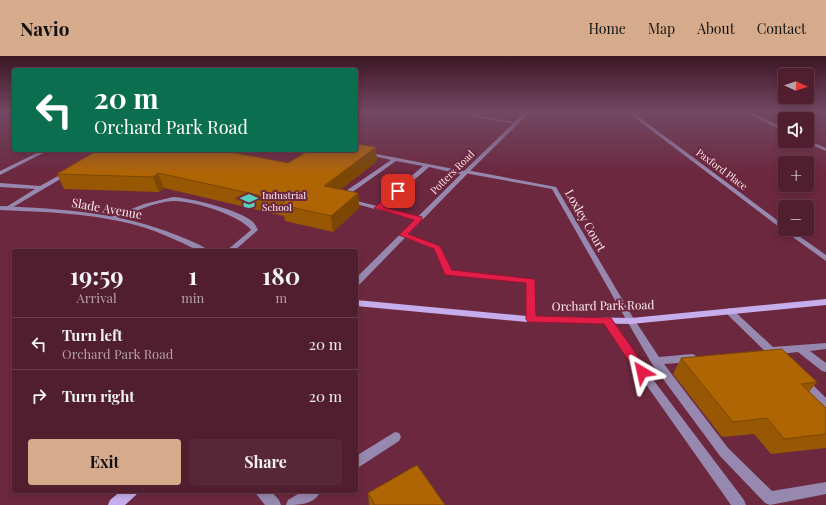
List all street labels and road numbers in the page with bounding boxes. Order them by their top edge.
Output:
street label: Paxford Place [694,145,750,193]
street label: Potters Road [427,147,477,197]
street label: Loxley Court [562,186,611,255]
street label: Slade Avenue [71,194,143,222]
street label: Orchard Park Road [552,296,654,314]

